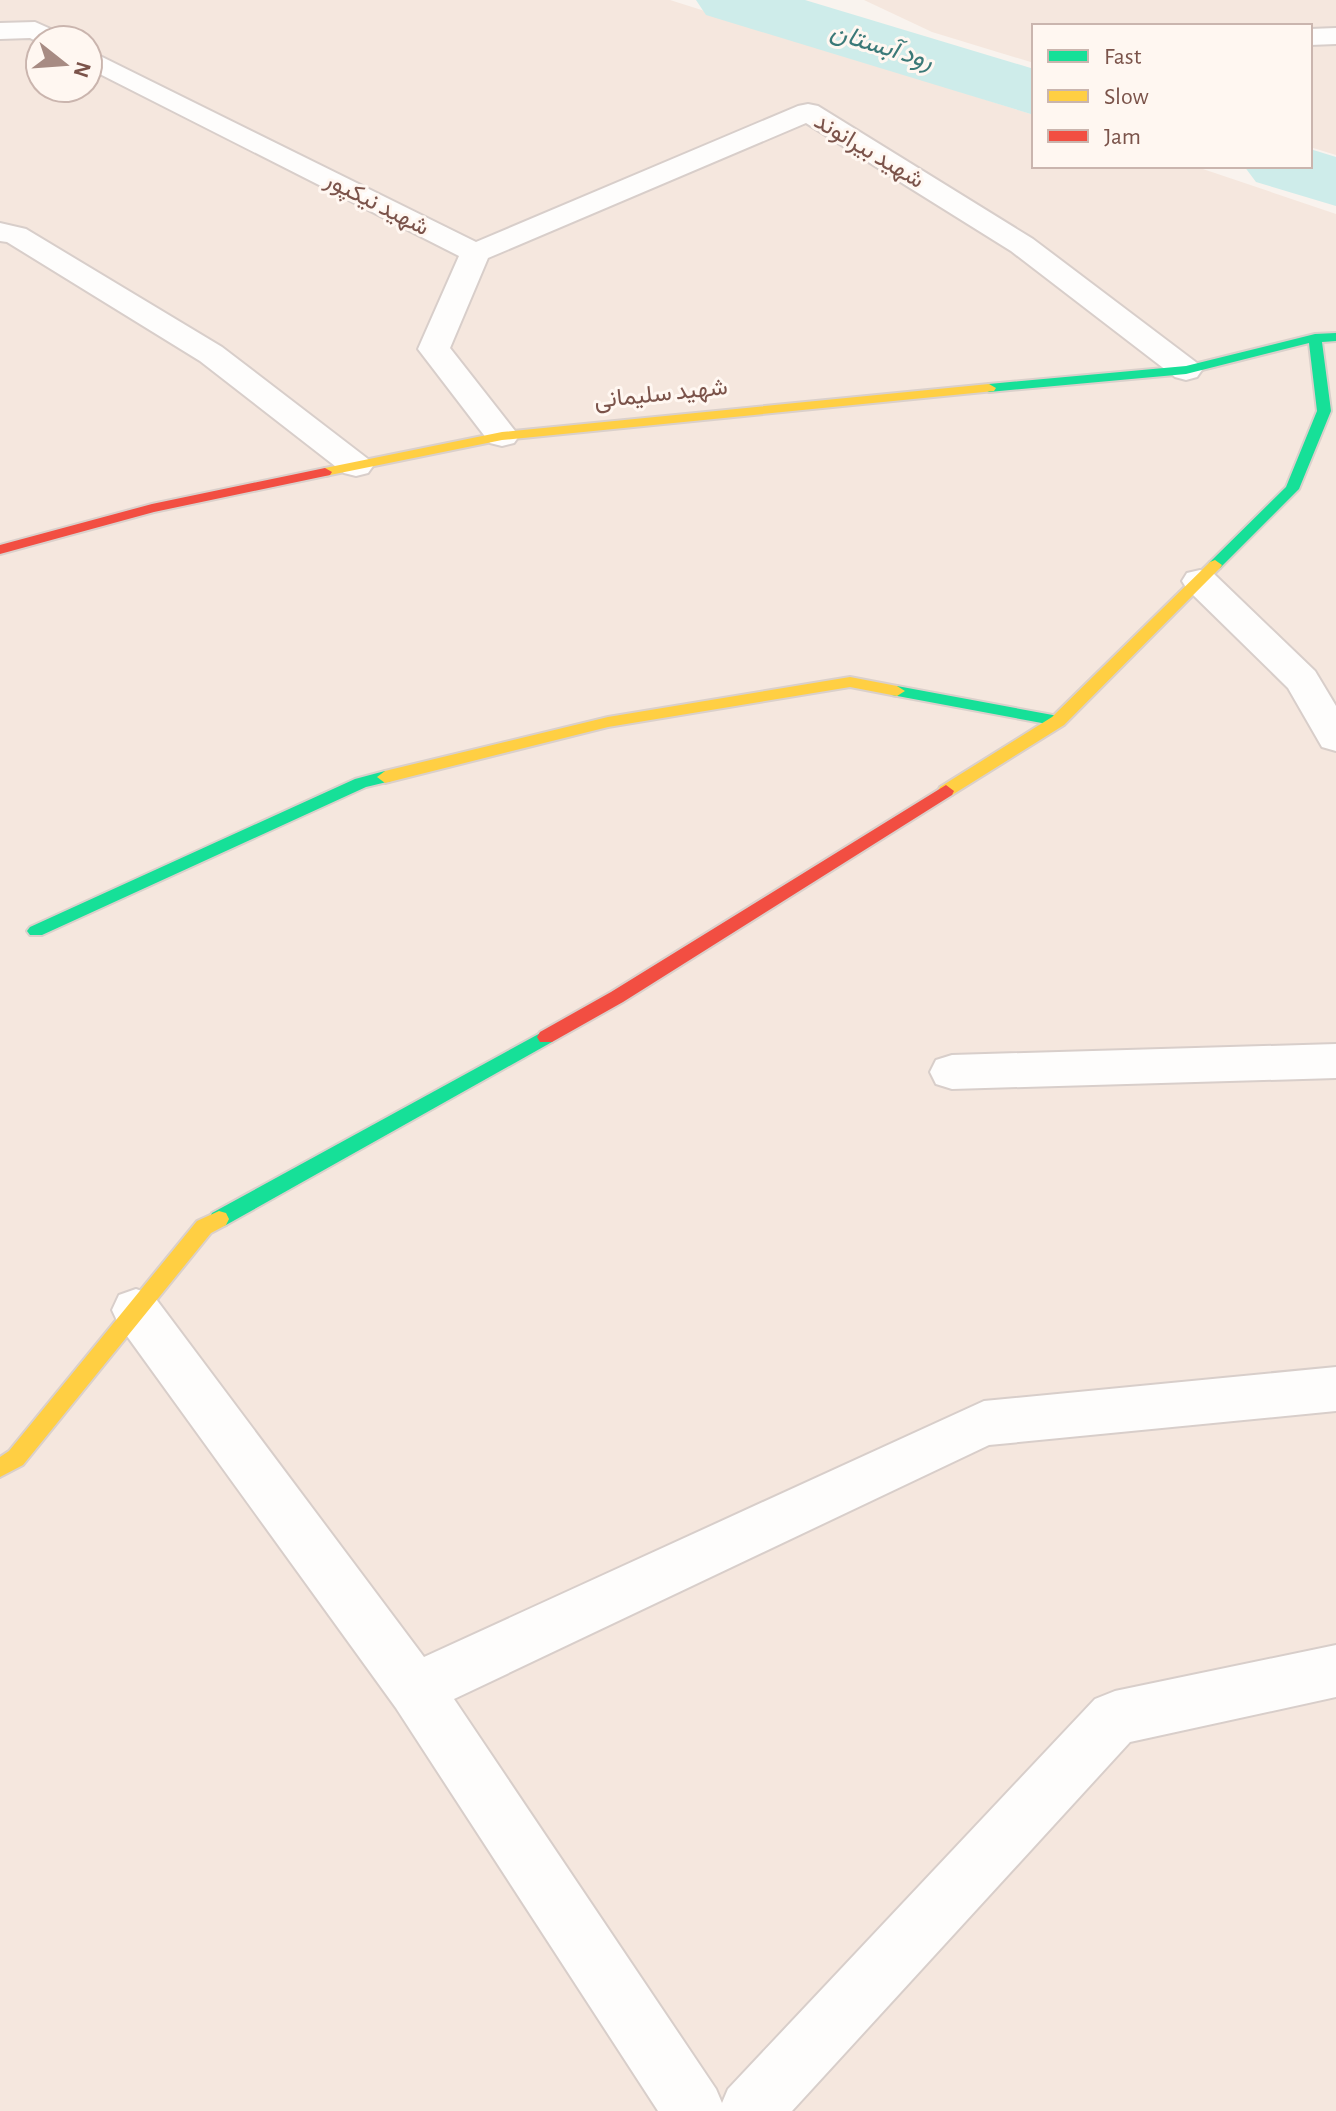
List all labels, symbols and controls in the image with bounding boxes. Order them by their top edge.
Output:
water label: رود آبستان [827,18,937,76]
north arrow [24,24,104,104]
legend [1032,24,1312,168]
text: Fast [1104,45,1142,69]
text: N [69,59,95,80]
text: Slow [1104,85,1149,109]
street label: شهید بیرانوند [809,109,928,195]
text: Jam [1104,125,1141,149]
street label: شهید نیکپور [319,167,433,243]
street label: شهید سلیمانی [593,375,729,415]

